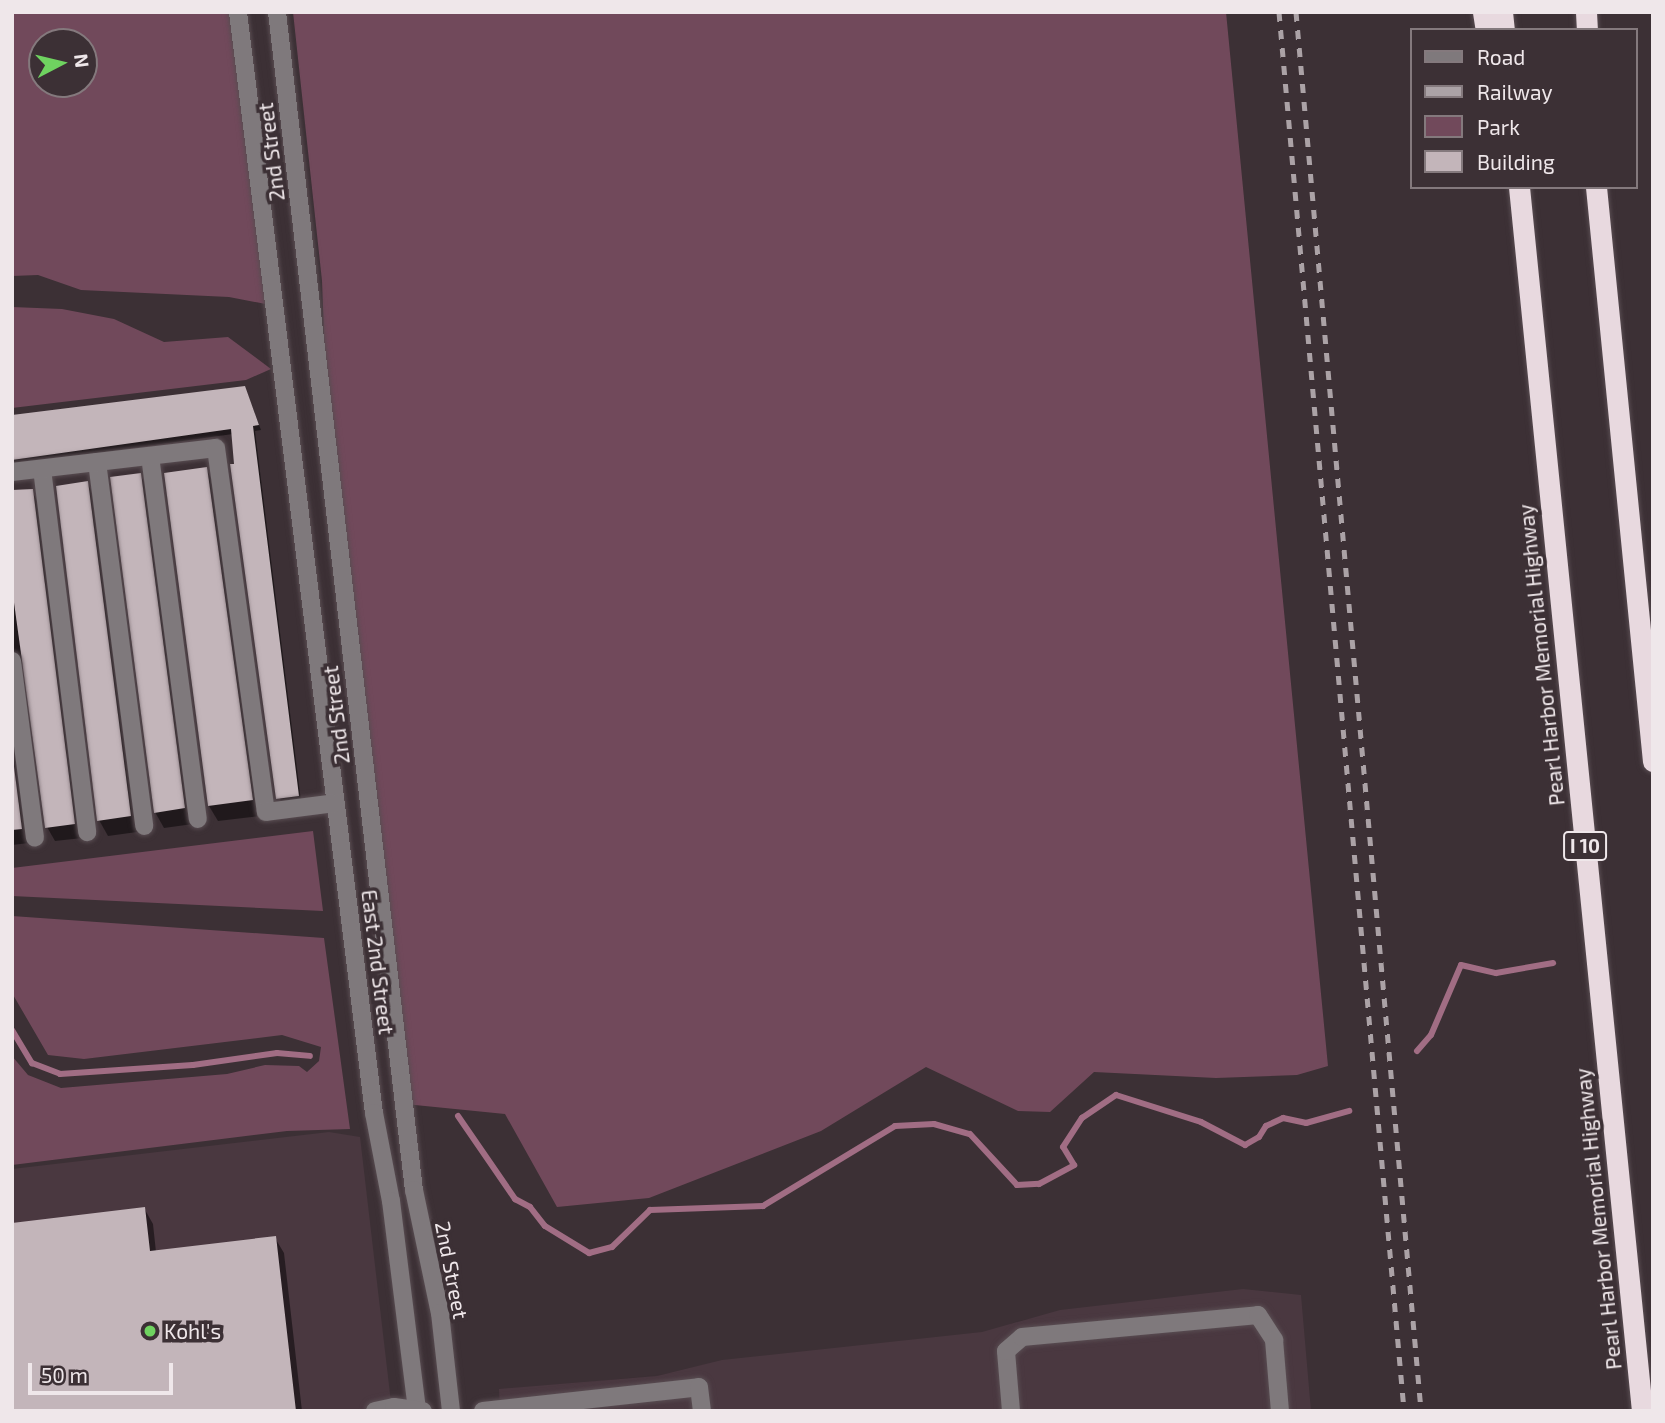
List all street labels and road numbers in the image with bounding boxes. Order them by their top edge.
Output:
street label: 2nd Street [252,101,290,203]
street label: Pearl Harbor Memorial Highway [1513,502,1569,808]
street label: 2nd Street [317,664,355,766]
road number: I 10 [1562,831,1608,862]
street label: East 2nd Street [357,888,399,1036]
street label: Pearl Harbor Memorial Highway [1570,1066,1626,1372]
street label: 2nd Street [430,1219,474,1321]

